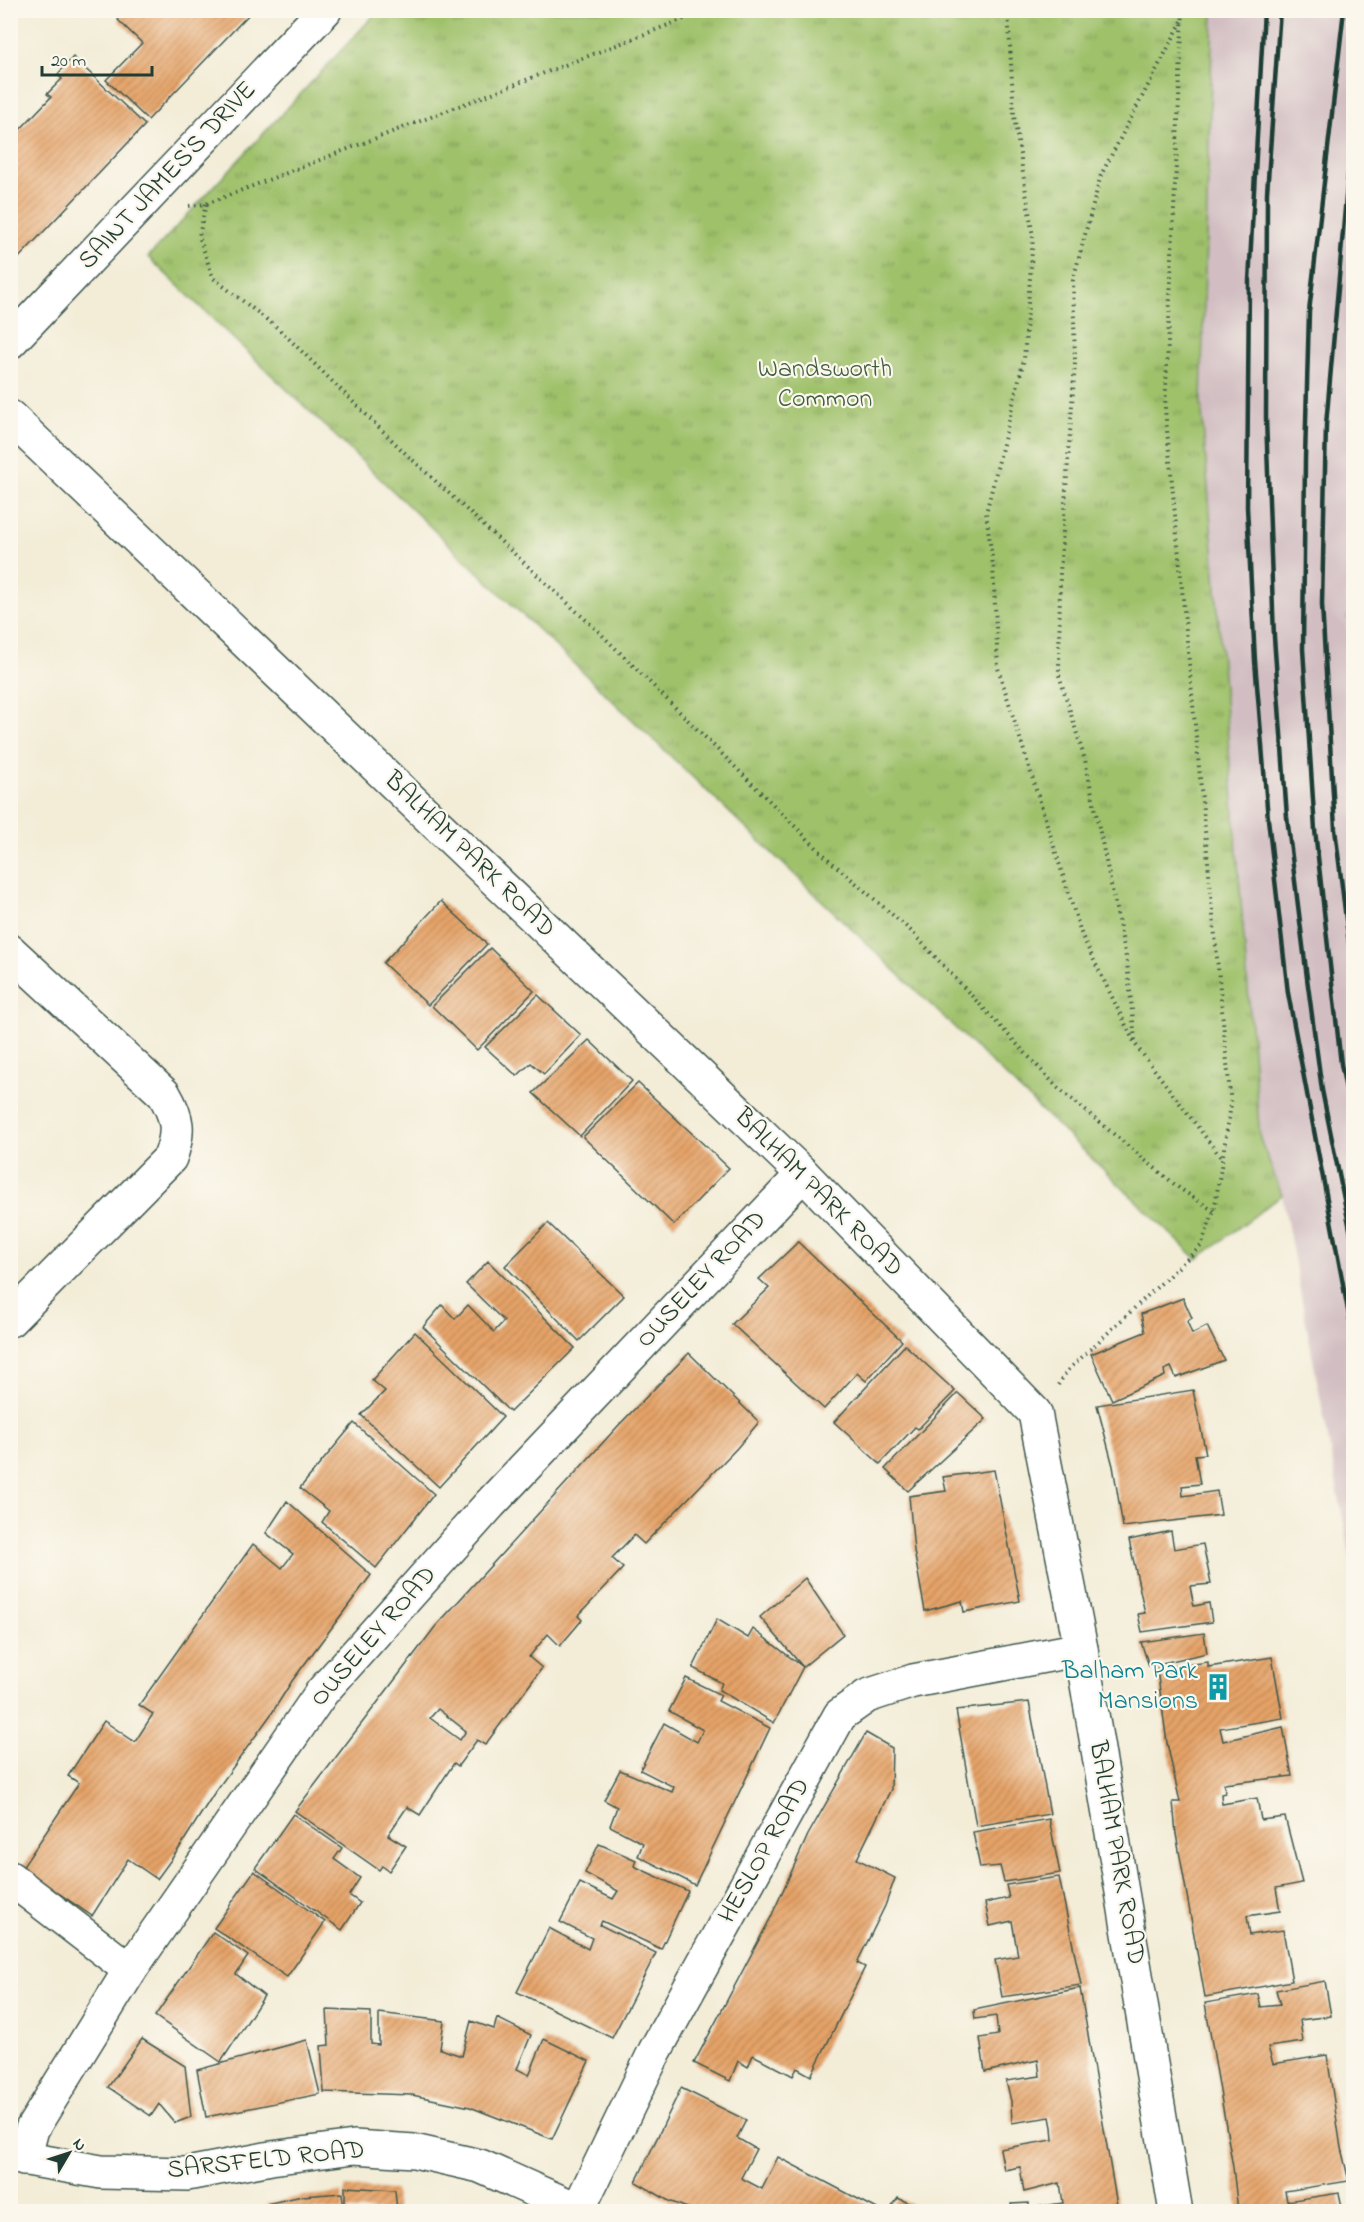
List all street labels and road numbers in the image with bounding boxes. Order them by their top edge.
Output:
street label: SAINT JAMES'S DRIVE [70,73,266,279]
street label: BALHAM PARK ROAD [374,762,564,947]
street label: BALHAM PARK ROAD [724,1099,911,1286]
street label: OUSELEY ROAD [628,1202,776,1358]
street label: OUSELEY ROAD [302,1558,446,1716]
street label: BALHAM PARK ROAD [1077,1737,1154,1968]
street label: HESLOP ROAD [709,1771,821,1931]
street label: SARSFELD ROAD [165,2132,367,2190]

